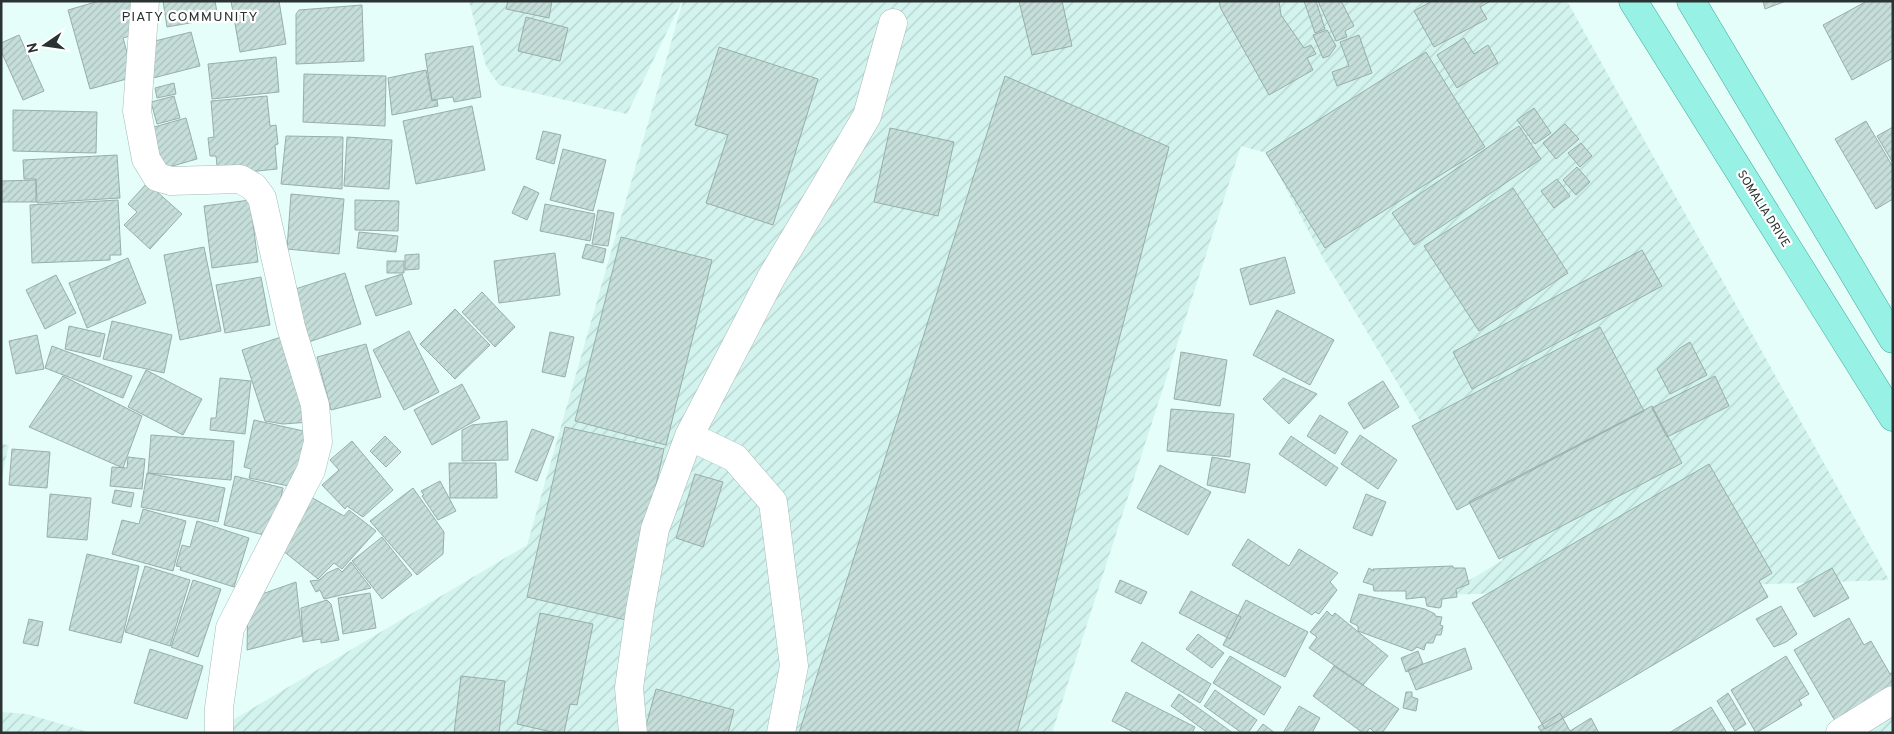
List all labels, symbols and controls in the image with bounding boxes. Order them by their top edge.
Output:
district label: PIATY COMMUNITY [122,9,258,26]
north arrow [20,20,70,70]
text: N [24,41,43,54]
street label: SOMALIA DRIVE [1733,168,1793,250]

